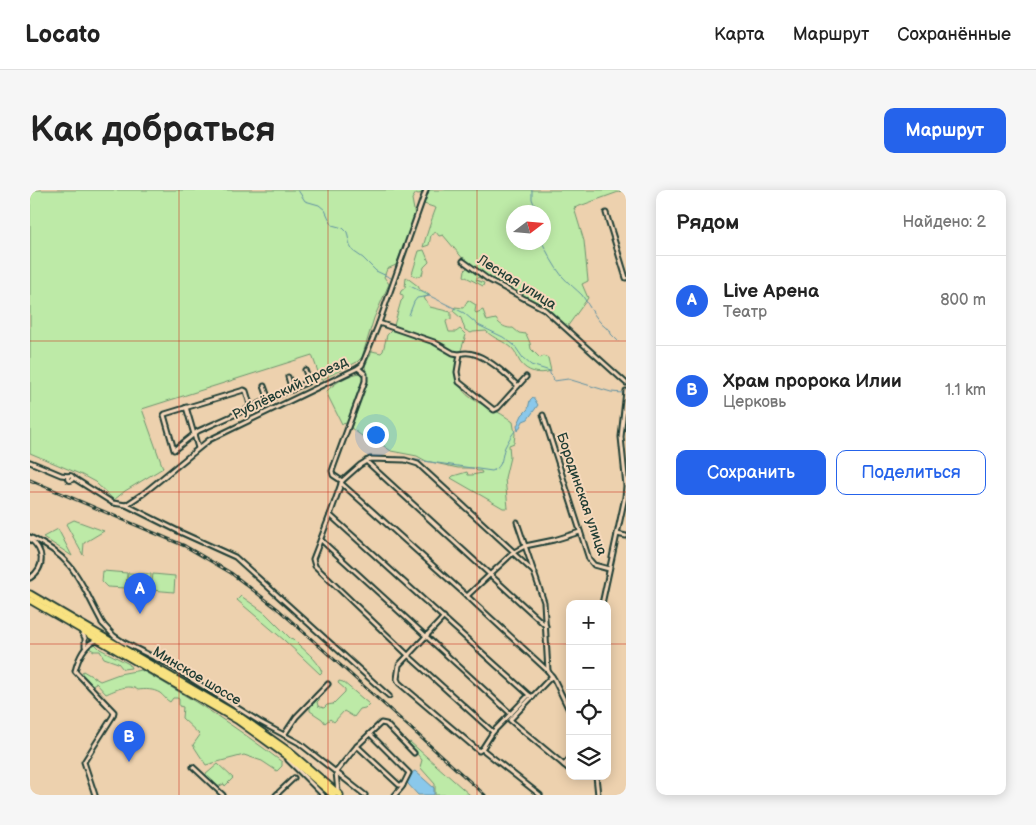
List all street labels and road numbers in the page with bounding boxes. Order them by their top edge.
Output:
street label: Лесная улица [473,250,560,313]
street label: Рублёвский проезд [230,352,351,423]
street label: Бородинская улица [553,430,611,558]
street label: Минское шоссе [150,643,244,709]

